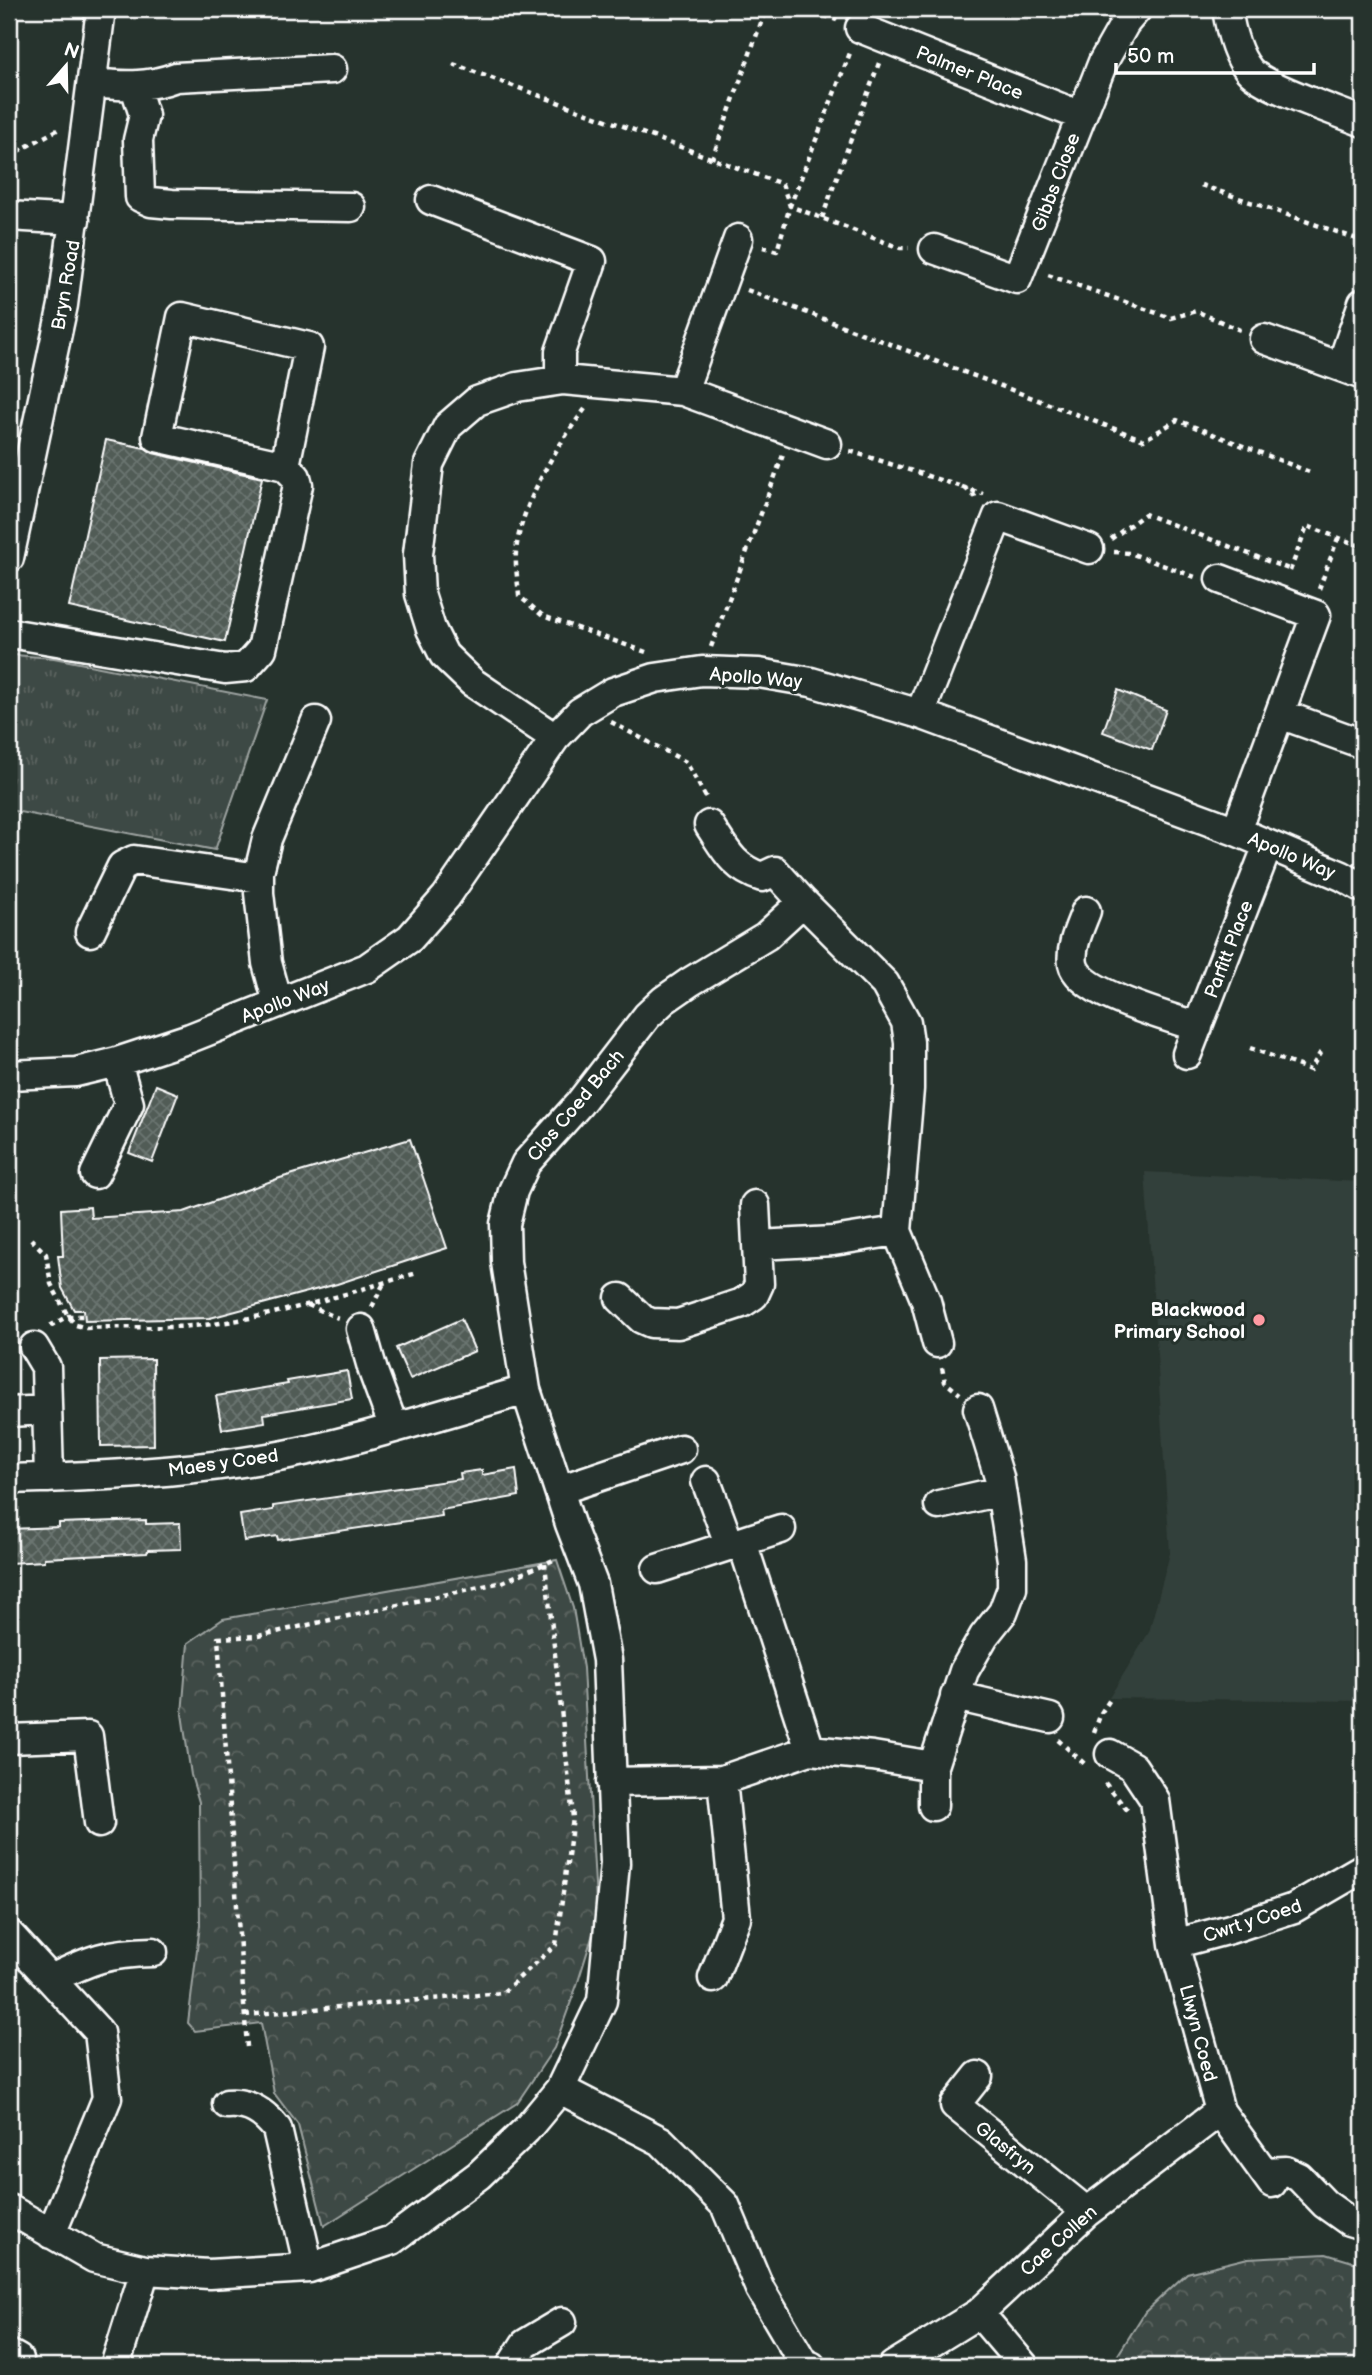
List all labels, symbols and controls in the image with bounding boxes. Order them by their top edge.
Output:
north arrow [32,32,102,102]
scale bar [1116,32,1314,76]
text: N [61,38,82,65]
street label: Palmer Place [913,41,1026,105]
text: 50 m [1127,44,1174,69]
street label: Gibbs Close [1027,130,1086,235]
street label: Bryn Road [47,238,86,332]
street label: Apollo Way [709,663,803,694]
street label: Apollo Way [1244,828,1339,885]
street label: Parfitt Place [1200,897,1259,1002]
street label: Apollo Way [238,974,333,1029]
street label: Clos Coed Bach [523,1045,630,1167]
place label: Blackwood Primary School [1114,1299,1245,1344]
marker: Blackwood Primary School [1251,1312,1267,1328]
street label: Maes y Coed [167,1444,280,1483]
street label: Cwrt y Coed [1200,1895,1305,1948]
street label: Llwyn Coed [1174,1982,1222,2084]
street label: Glasfryn [970,2117,1040,2180]
street label: Cae Collen [1016,2201,1102,2282]

